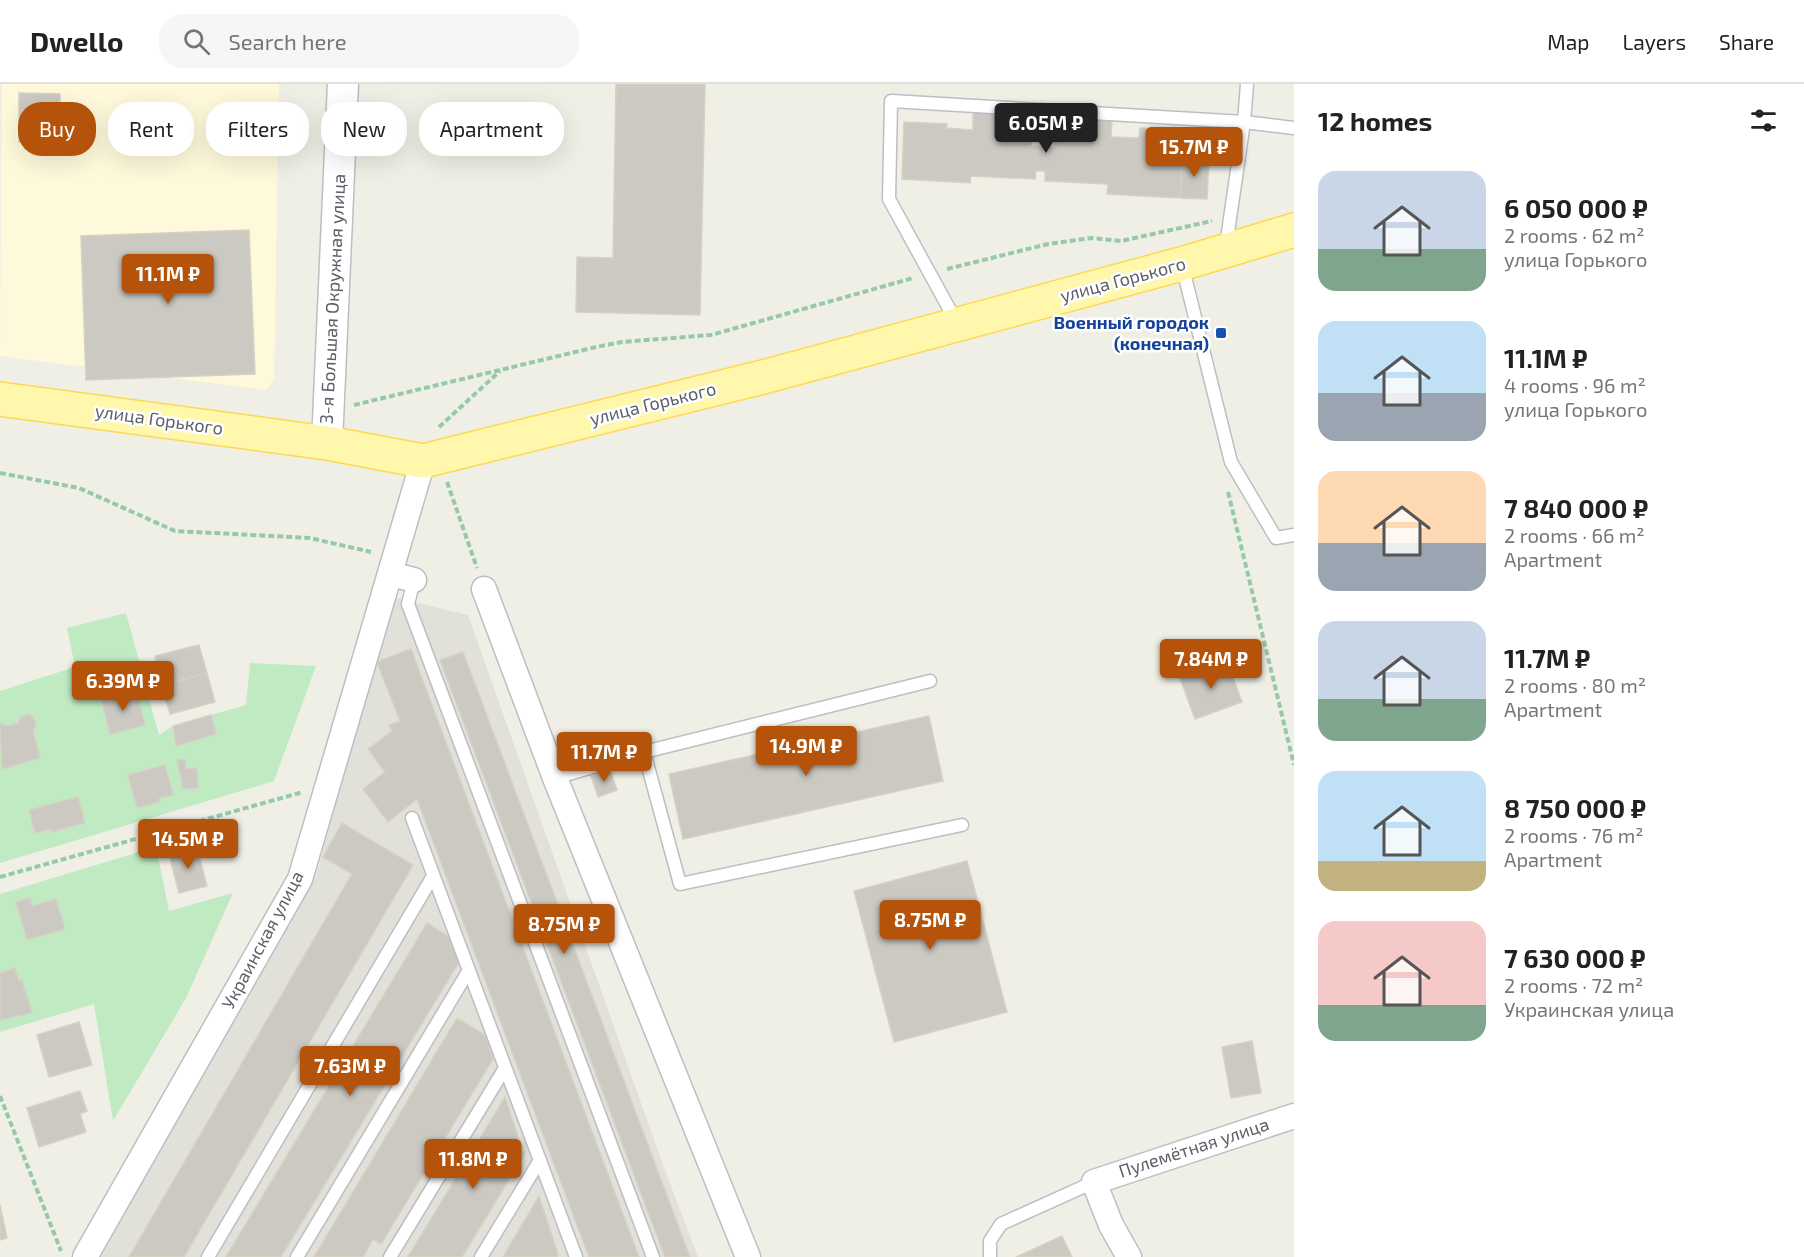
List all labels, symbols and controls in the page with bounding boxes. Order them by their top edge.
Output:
search box [159,14,579,68]
text: Dwello [30,24,123,58]
icon: search [180,25,213,58]
text: Search here [228,28,347,54]
text: Map [1547,29,1589,54]
text: Layers [1622,29,1686,54]
text: Share [1719,29,1774,54]
chip: Buy [18,102,96,156]
chip: Rent [108,102,194,156]
chip: Filters [206,102,309,156]
chip: New [321,102,407,156]
chip: Apartment [419,102,564,156]
pin: 6.05M ₽ [991,103,1101,154]
icon: filters [1747,104,1780,137]
text: 12 homes [1318,105,1432,136]
text: 6.05M ₽ [1009,110,1083,134]
pin: 15.7M ₽ [1139,127,1249,178]
text: 15.7M ₽ [1160,134,1228,158]
street label: 3-я Большая Окружная улица [314,173,350,425]
text: 6 050 000 ₽ [1504,192,1648,223]
icon: home [1366,195,1438,267]
text: 2 rooms · 62 m² [1504,223,1644,247]
text: улица Горького [1504,247,1647,271]
street label: улица Горького [1058,252,1188,306]
pin: 11.1M ₽ [113,254,223,305]
text: 11.1M ₽ [136,261,200,285]
place label: Военный городок (конечная) [1054,311,1209,354]
marker: Военный городок (конечная) [1214,326,1228,340]
text: 11.1M ₽ [1504,342,1588,373]
icon: home [1366,345,1438,417]
text: 4 rooms · 96 m² [1504,373,1646,397]
street label: улица Горького [587,377,718,429]
text: улица Горького [1504,397,1647,421]
street label: улица Горького [94,399,225,439]
text: 7 840 000 ₽ [1504,492,1648,523]
icon: home [1366,495,1438,567]
text: 2 rooms · 66 m² [1504,523,1645,547]
text: Apartment [1504,547,1602,571]
pin: 7.84M ₽ [1156,639,1266,690]
text: 11.7M ₽ [1504,642,1590,673]
icon: home [1366,645,1438,717]
text: 7.84M ₽ [1174,646,1248,670]
pin: 6.39M ₽ [68,661,178,712]
text: 6.39M ₽ [86,668,160,692]
text: 2 rooms · 80 m² [1504,673,1646,697]
text: Apartment [1504,697,1602,721]
pin: 14.9M ₽ [751,726,861,777]
pin: 11.7M ₽ [549,732,659,783]
text: 14.9M ₽ [770,733,842,757]
text: 11.7M ₽ [571,739,637,763]
text: 8 750 000 ₽ [1504,792,1646,823]
icon: home [1366,795,1438,867]
pin: 14.5M ₽ [133,819,243,870]
text: 2 rooms · 76 m² [1504,823,1643,847]
text: 14.5M ₽ [152,826,224,850]
text: Apartment [1504,847,1602,871]
street label: Украинская улица [216,867,308,1012]
pin: 8.75M ₽ [875,900,985,951]
pin: 8.75M ₽ [509,904,619,955]
text: 8.75M ₽ [894,907,966,931]
text: 8.75M ₽ [528,911,600,935]
text: 7 630 000 ₽ [1504,942,1646,973]
icon: home [1366,945,1438,1017]
text: 2 rooms · 72 m² [1504,973,1643,997]
text: Украинская улица [1504,997,1674,1021]
pin: 7.63M ₽ [295,1046,405,1097]
text: 7.63M ₽ [314,1053,386,1077]
street label: Пулемётная улица [1116,1112,1272,1182]
pin: 11.8M ₽ [418,1139,528,1190]
text: 11.8M ₽ [438,1146,508,1170]

